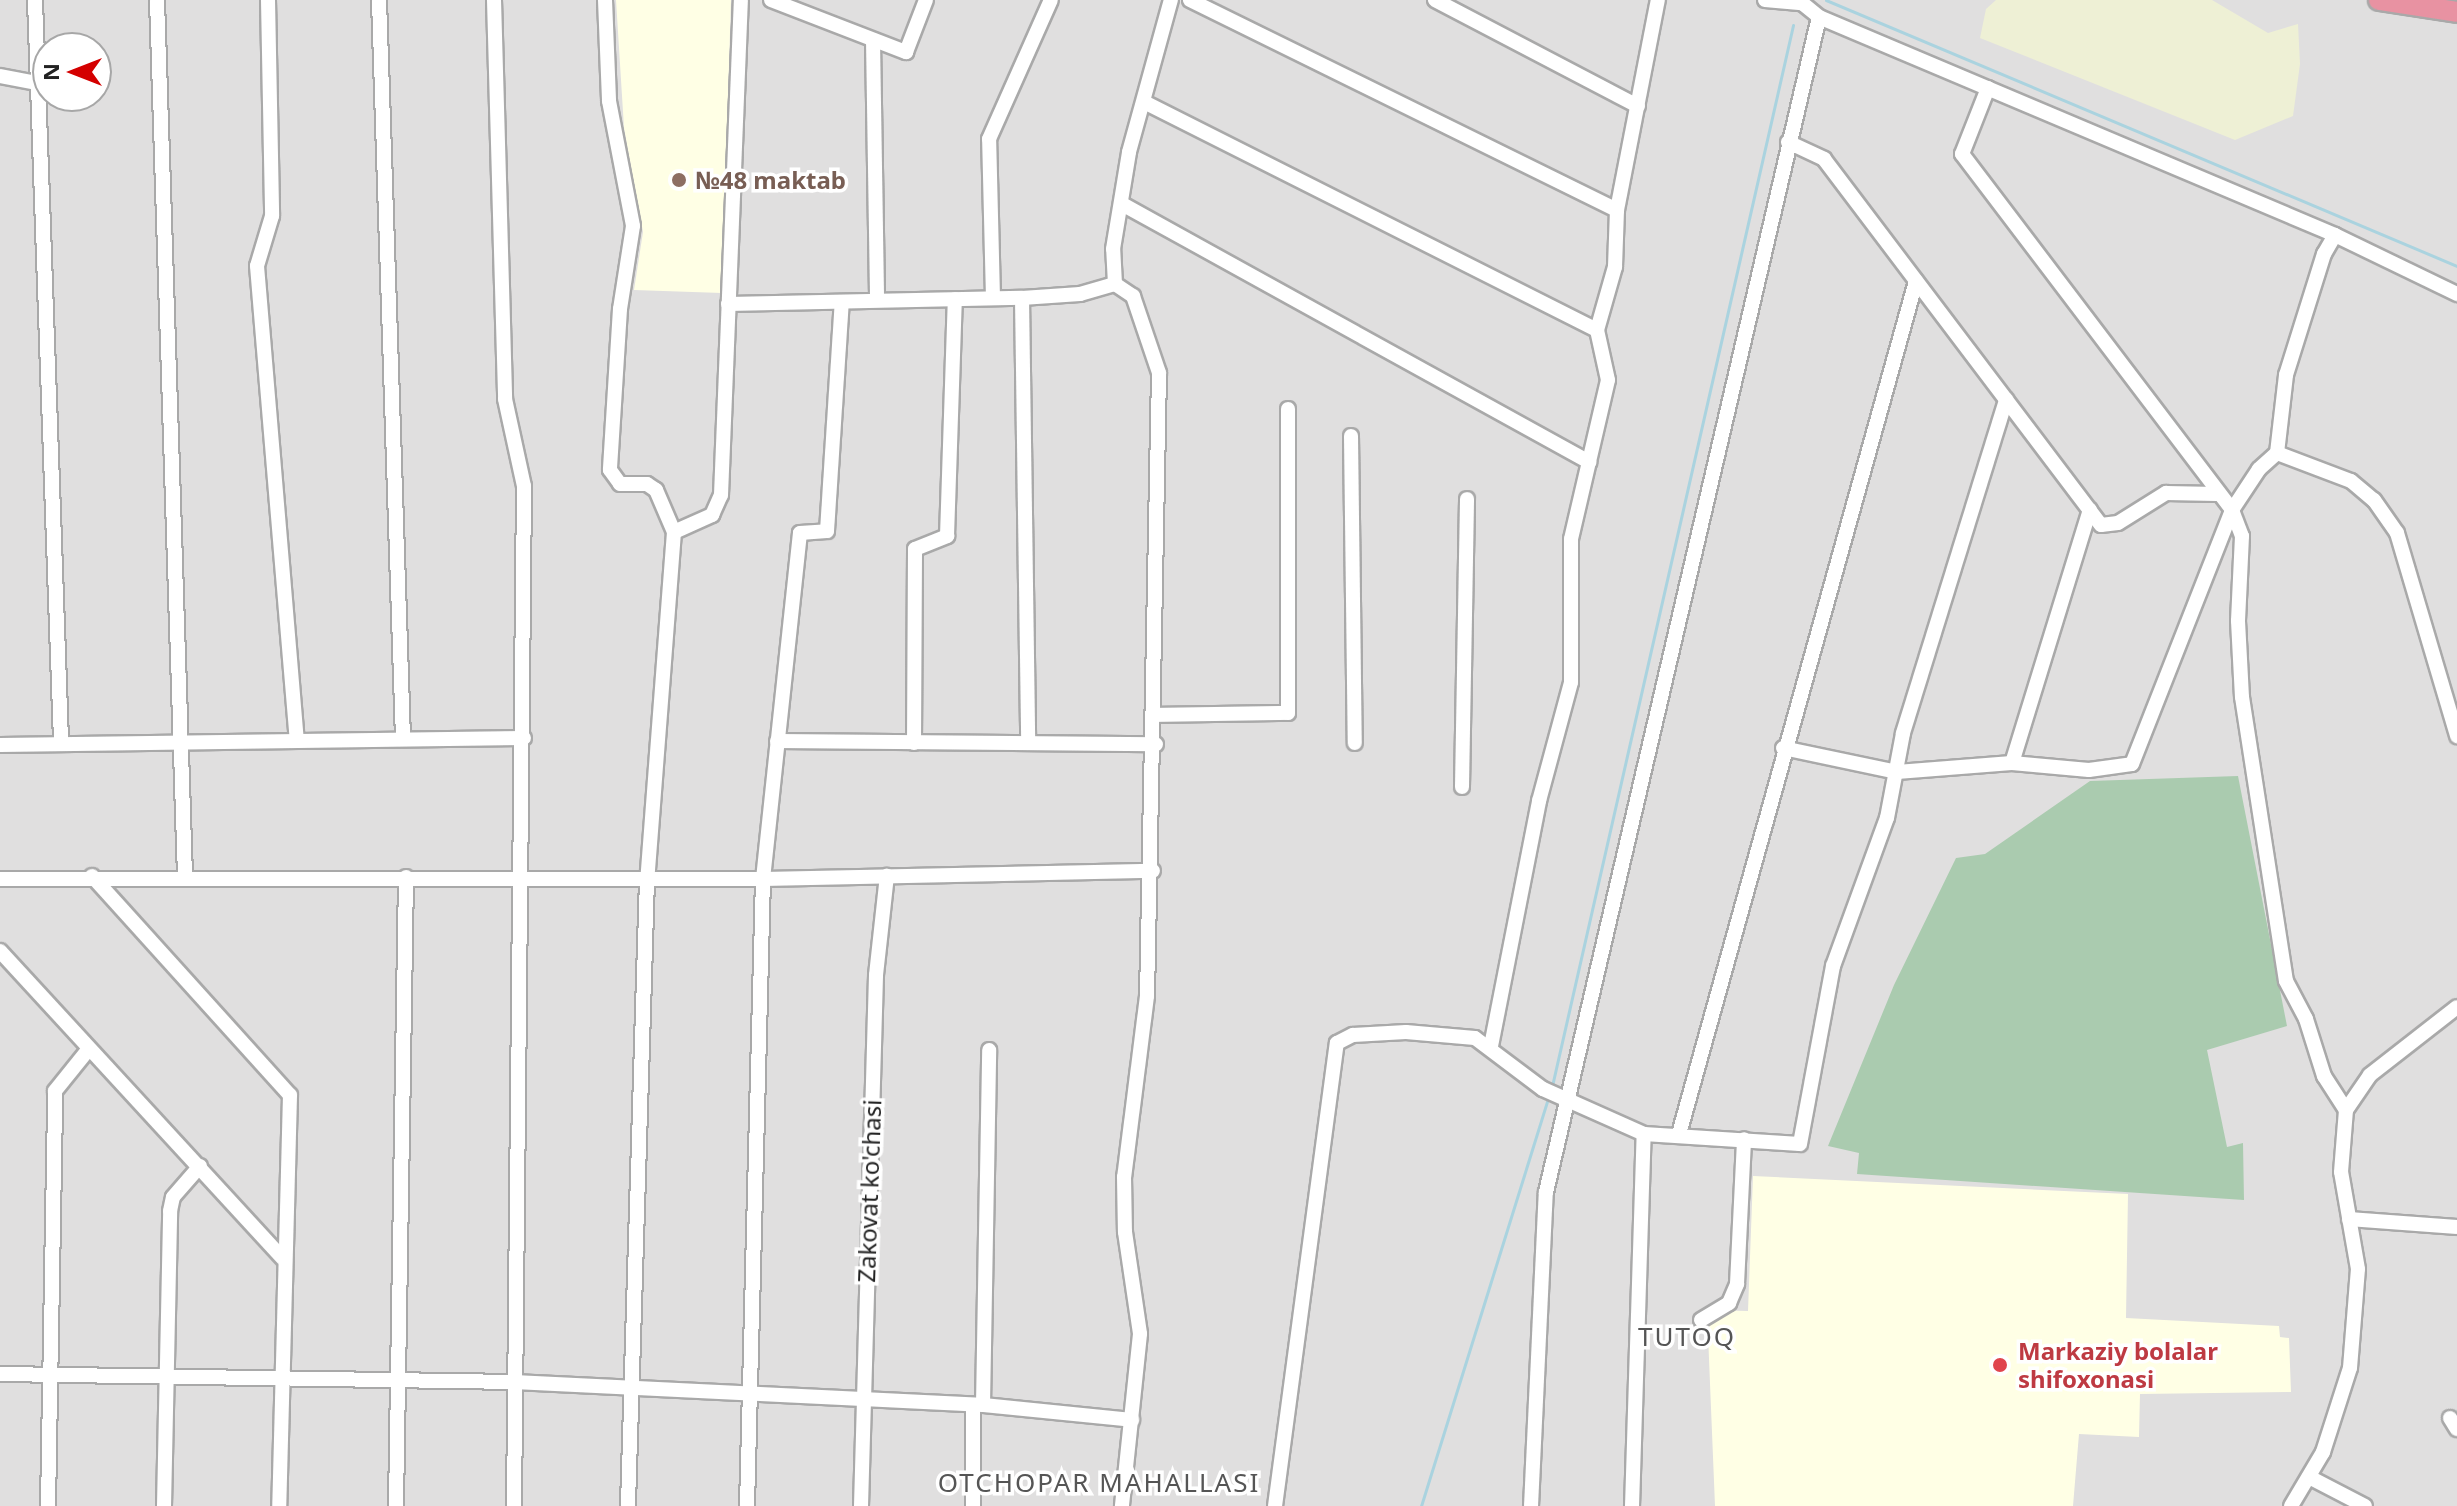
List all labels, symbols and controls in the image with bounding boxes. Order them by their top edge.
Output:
north arrow [32,32,112,112]
text: N [35,63,65,81]
place label: №48 maktab [695,166,846,194]
marker: №48 maktab [670,171,688,189]
street label: Zakovat ko'chasi [851,1099,887,1283]
district label: TUTOQ [1638,1321,1736,1353]
place label: Markaziy bolalar shifoxonasi [2018,1337,2218,1393]
marker: Markaziy bolalar shifoxonasi [1989,1354,2011,1376]
district label: OTCHOPAR MAHALLASI [938,1467,1260,1499]

